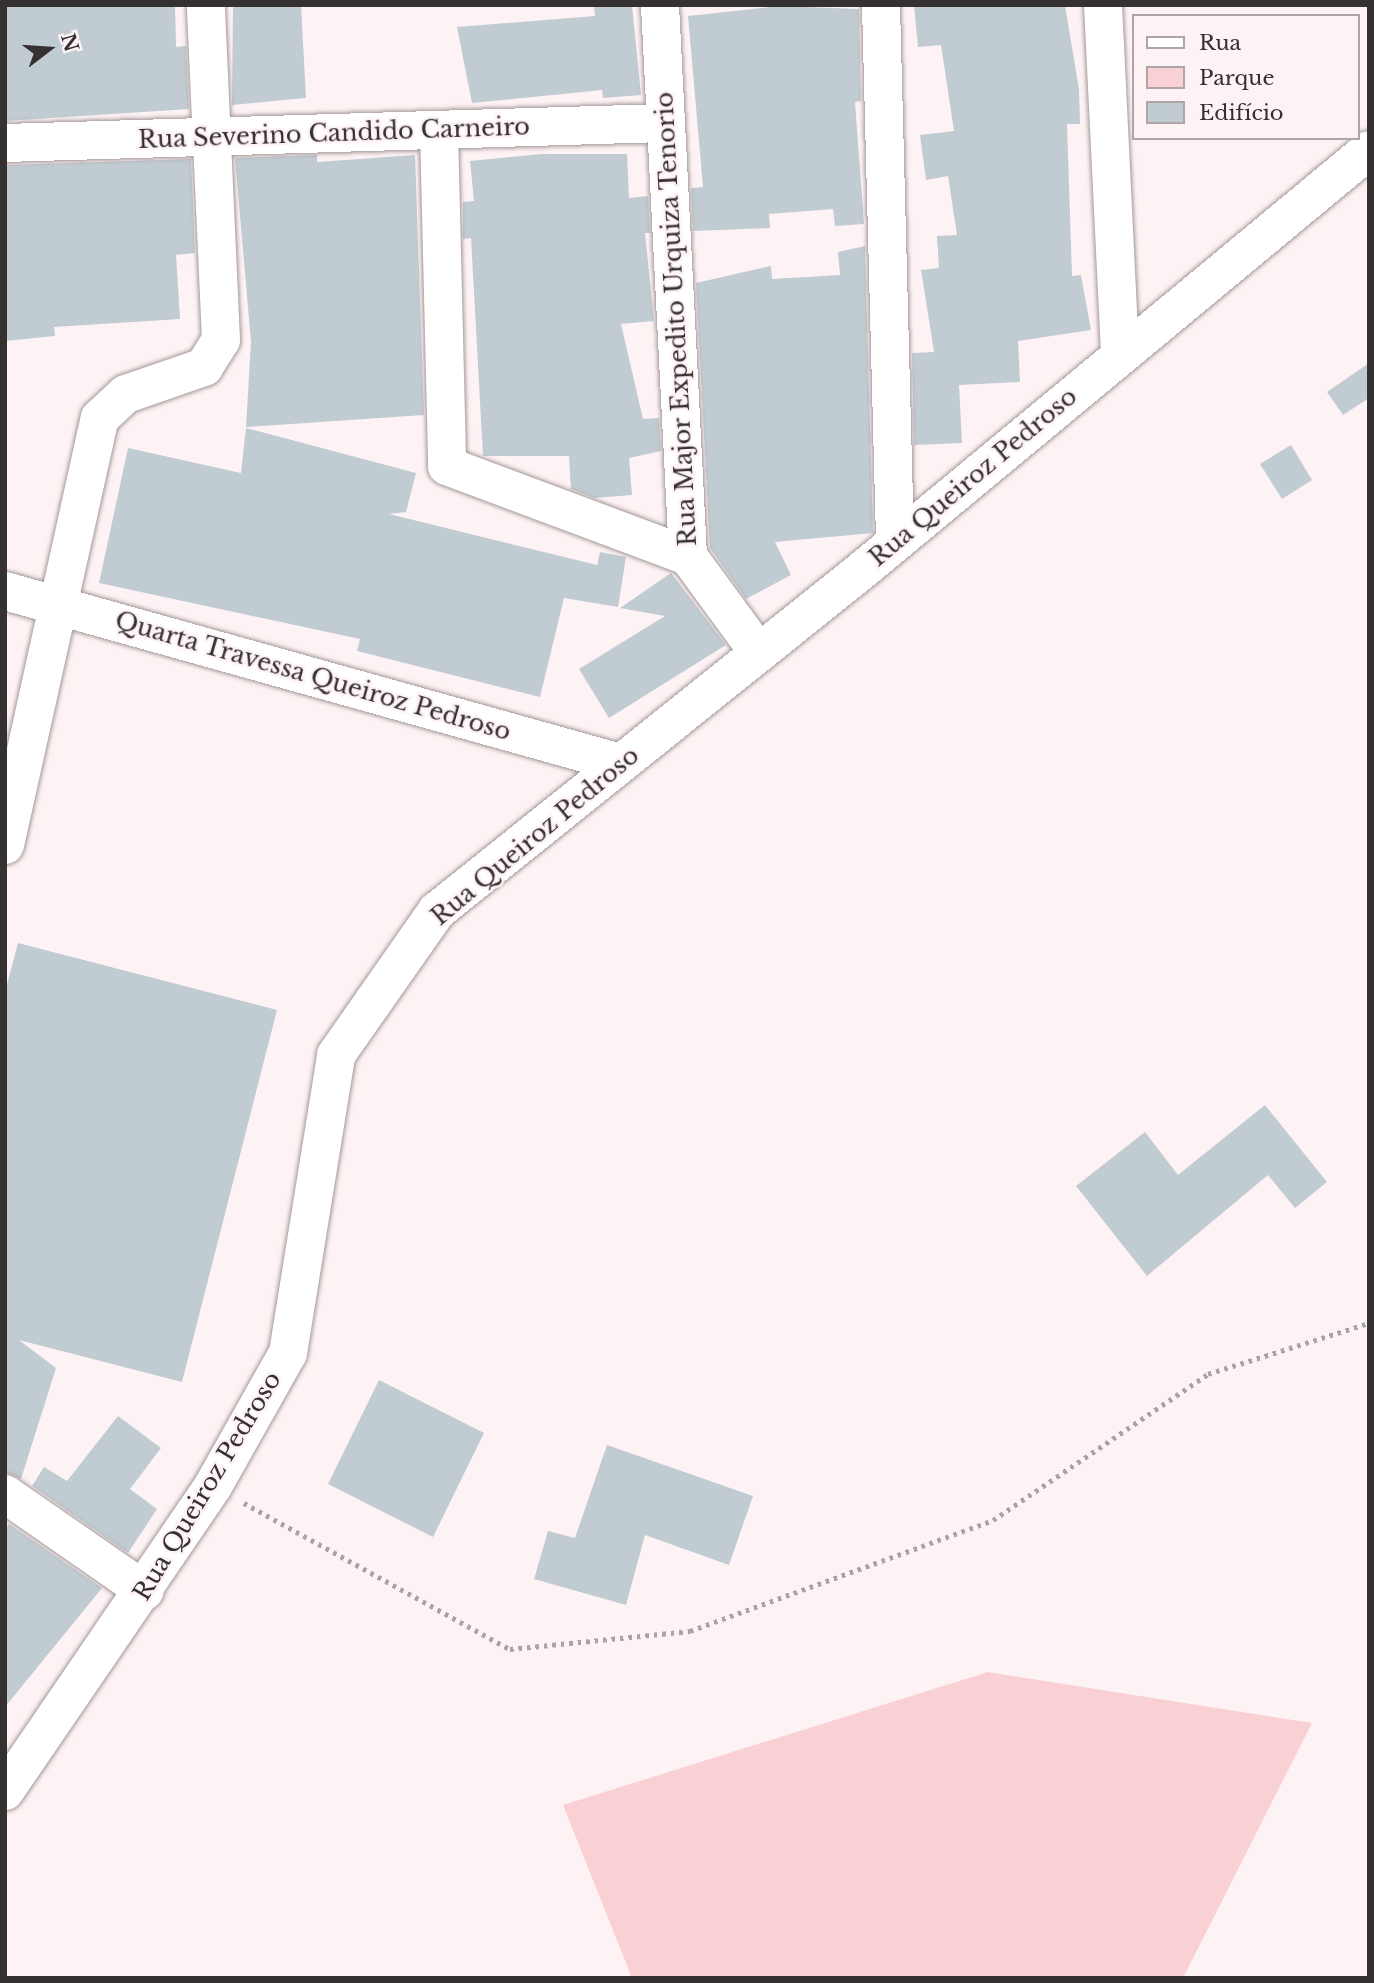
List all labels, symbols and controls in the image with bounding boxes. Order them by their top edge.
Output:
north arrow [14,14,84,84]
legend [1132,14,1360,140]
text: Rua [1199,30,1241,56]
text: N [56,31,83,55]
text: Parque [1199,65,1274,91]
street label: Rua Major Expedito Urquiza Tenorio [650,90,702,548]
text: Edifício [1199,100,1284,126]
street label: Rua Severino Candido Carneiro [137,112,531,154]
street label: Rua Queiroz Pedroso [863,382,1083,572]
street label: Quarta Travessa Queiroz Pedroso [111,605,515,747]
street label: Rua Queiroz Pedroso [425,741,645,931]
street label: Rua Queiroz Pedroso [127,1366,287,1606]

